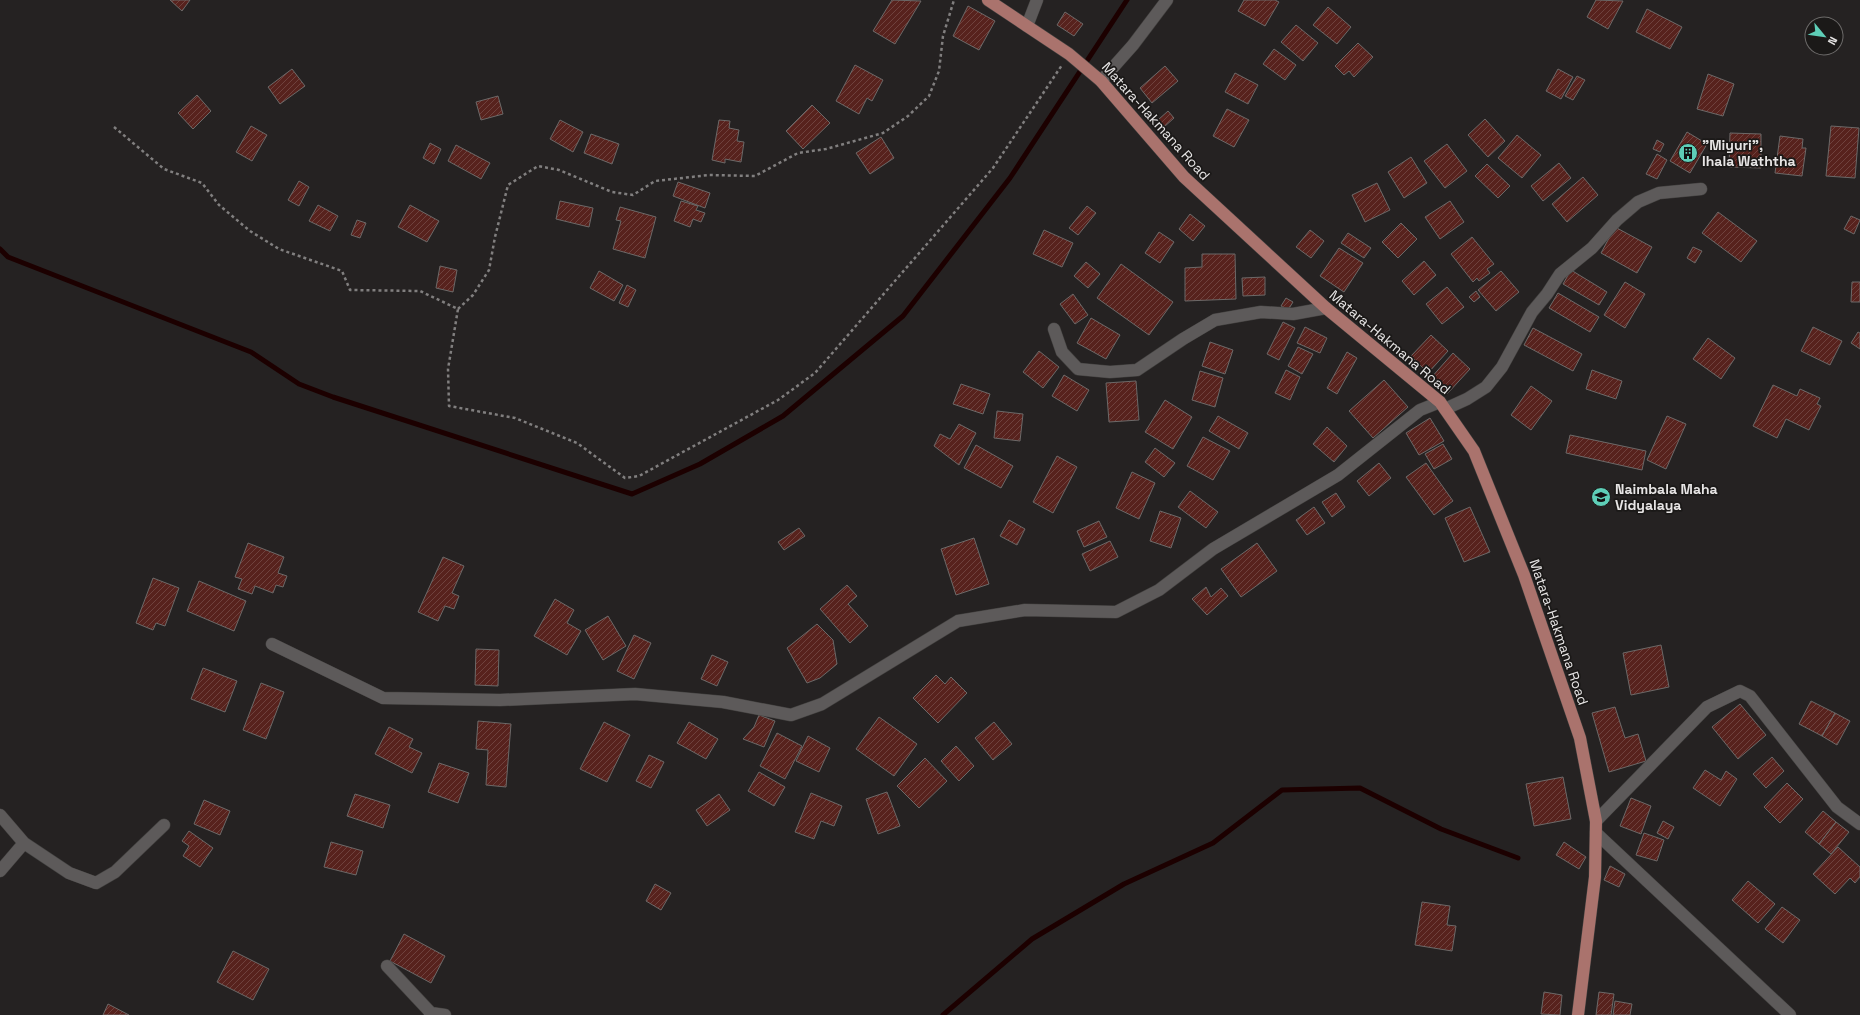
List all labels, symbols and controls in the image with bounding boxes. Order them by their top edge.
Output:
north arrow [1804,16,1844,56]
text: N [1825,34,1841,47]
street label: Matara-Hakmana Road [1098,58,1214,184]
place label: "Miyuri", Ihala Waththa [1702,136,1796,170]
building icon: "Miyuri", Ihala Waththa [1677,142,1699,164]
street label: Matara-Hakmana Road [1326,286,1454,398]
place label: Naimbala Maha Vidyalaya [1615,480,1718,514]
school or university icon: Naimbala Maha Vidyalaya [1590,486,1612,508]
street label: Matara-Hakmana Road [1526,557,1592,707]

